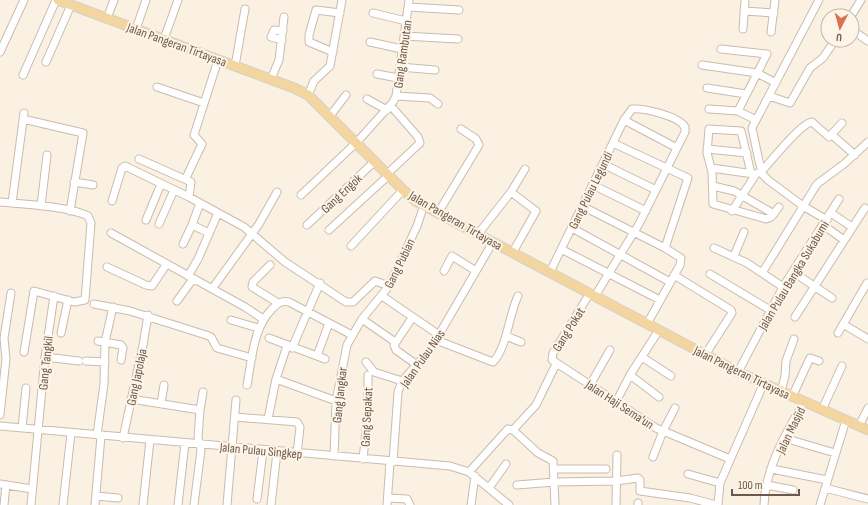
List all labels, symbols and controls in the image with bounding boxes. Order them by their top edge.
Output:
north arrow [820,8,860,48]
street label: Jalan Pangeran Tirtayasa [124,19,229,70]
street label: Gang Rambutan [390,19,416,89]
text: U [835,31,843,44]
street label: Gang Pulau Legundi [565,149,617,232]
street label: Gang Engok [318,171,366,217]
street label: Jalan Pangeran Tirtayasa [405,187,505,254]
street label: Jalan Pulau Bangka Sukabumi [754,218,833,334]
street label: Gang Pubian [381,236,419,291]
street label: Gang Pokat [549,304,589,355]
street label: Jalan Pulau Nias [396,326,449,392]
street label: Gang Tangkil [35,335,57,391]
street label: Jalan Pangeran Tirtayasa [690,342,792,403]
street label: Gang Japolaja [123,347,151,407]
street label: Gang Jangkar [329,366,351,424]
street label: Jalan Haji Sema'un [581,376,657,433]
street label: Gang Sepakat [357,387,377,447]
street label: Jalan Masjid [772,404,809,457]
street label: Jalan Pulau Singkep [218,439,303,463]
scale bar [732,471,799,497]
text: 100 m [738,478,763,493]

